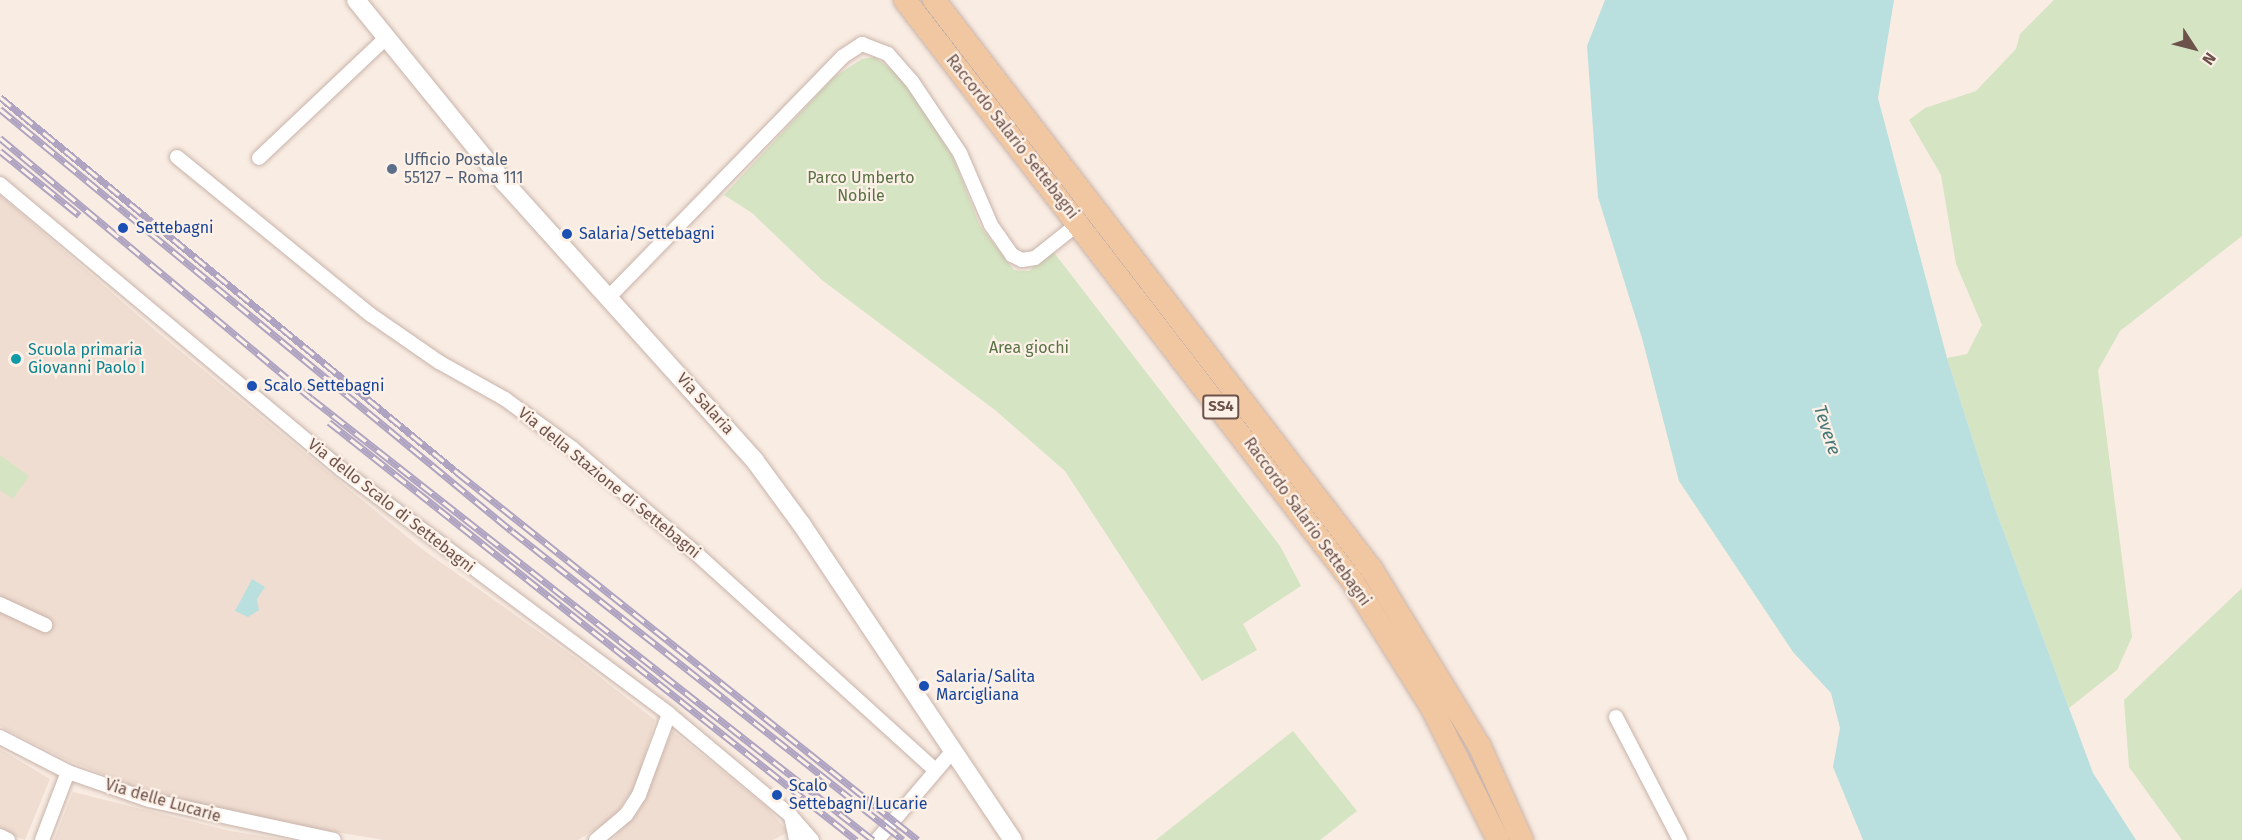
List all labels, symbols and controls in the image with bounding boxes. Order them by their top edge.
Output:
north arrow [2164,18,2224,78]
text: N [2198,49,2220,69]
street label: Raccordo Salario Settebagni [942,51,1082,223]
place label: Ufficio Postale 55127 – Roma 111 [404,150,524,188]
marker: Ufficio Postale 55127 – Roma 111 [385,162,399,176]
park label: Parco Umberto Nobile [807,168,915,206]
place label: Settebagni [136,218,214,238]
marker: Settebagni [114,219,132,237]
place label: Salaria/Settebagni [579,224,715,244]
marker: Salaria/Settebagni [560,227,574,241]
park label: Area giochi [989,338,1069,358]
place label: Scuola primaria Giovanni Paolo I [28,340,145,378]
marker: Scuola primaria Giovanni Paolo I [9,352,23,366]
street label: Via Salaria [672,369,738,439]
place label: Scalo Settebagni [264,376,385,396]
marker: Scalo Settebagni [245,379,259,393]
road number: SS4 [1202,395,1240,419]
water label: Tevere [1809,402,1845,458]
street label: Via della Stazione di Settebagni [514,403,704,563]
street label: Raccordo Salario Settebagni [1239,434,1375,610]
street label: Via dello Scalo di Settebagni [304,435,478,577]
place label: Salaria/Salita Marcigliana [936,667,1035,705]
marker: Salaria/Salita Marcigliana [917,679,931,693]
street label: Via delle Lucarie [103,775,223,827]
place label: Scalo Settebagni/Lucarie [789,776,928,814]
marker: Scalo Settebagni/Lucarie [770,788,784,802]

